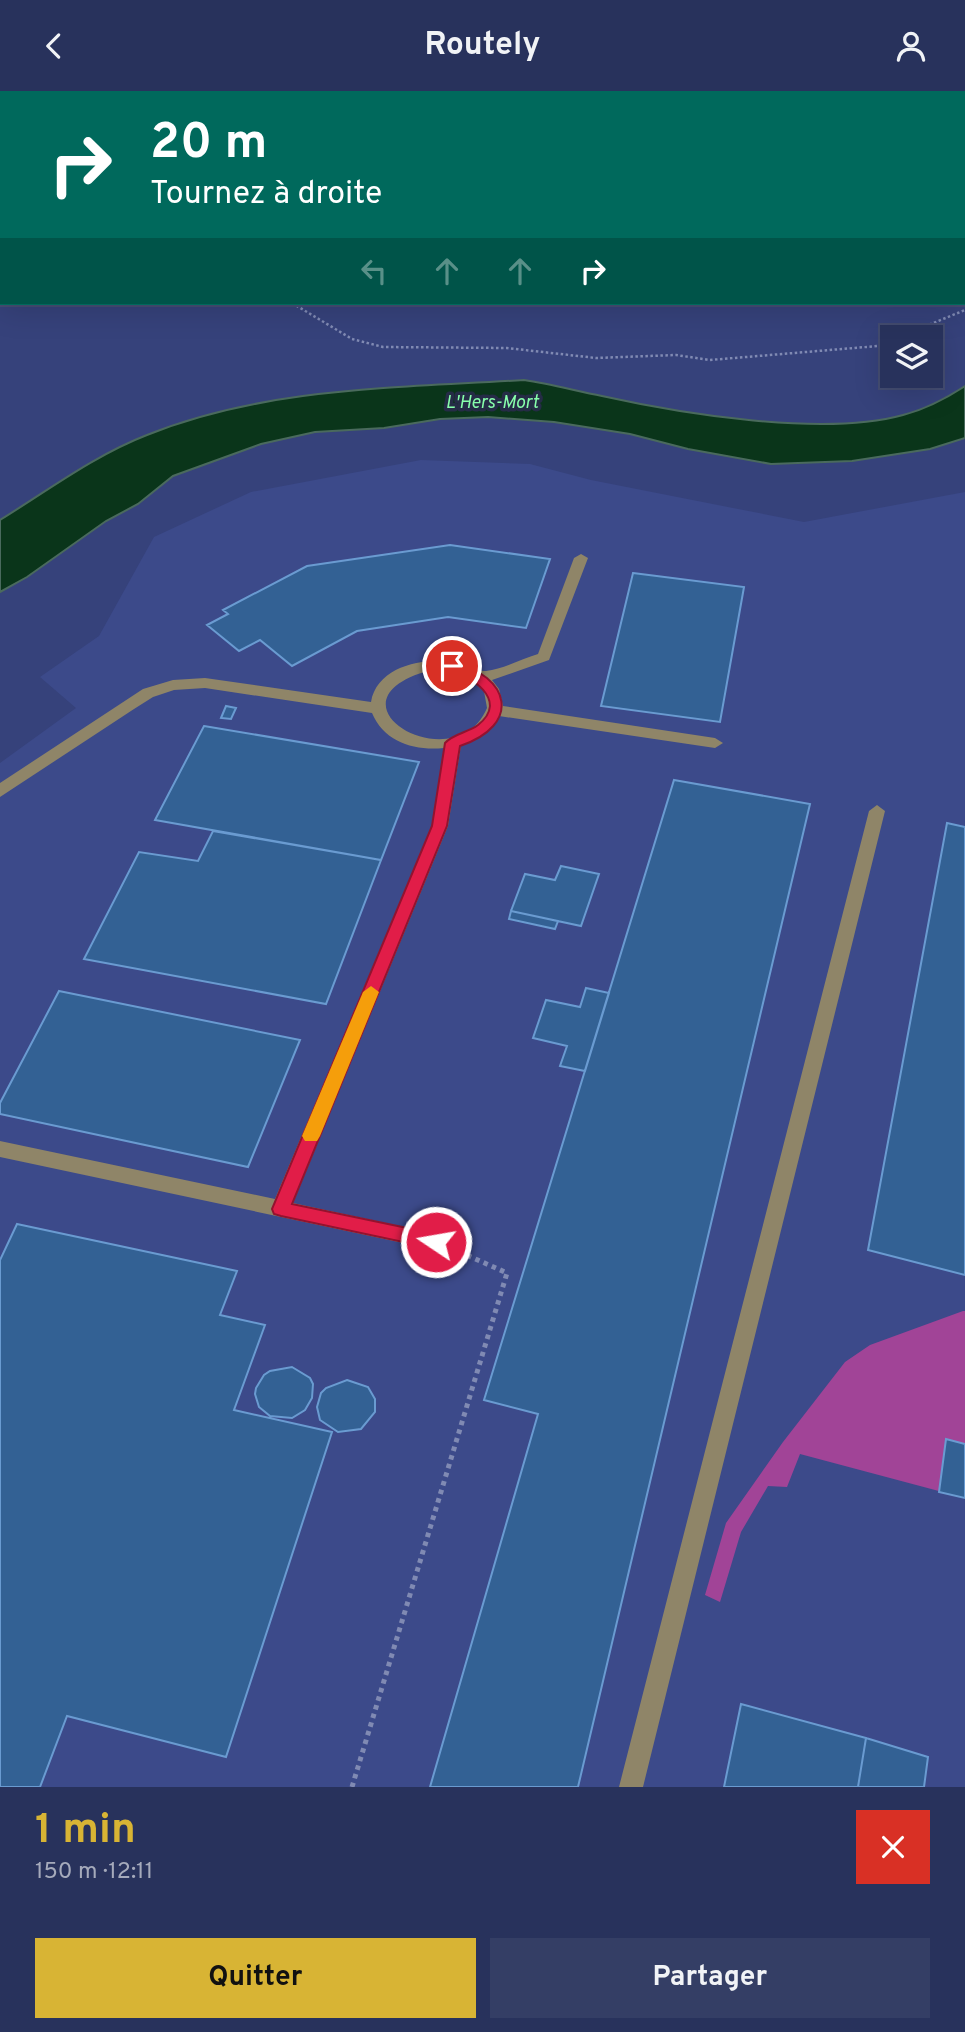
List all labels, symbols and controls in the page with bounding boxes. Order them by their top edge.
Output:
text: Routely [425,26,540,66]
icon: back [35,27,73,65]
icon: person [892,27,930,65]
text: 20 m [150,114,267,176]
icon: right [35,119,126,210]
text: Tournez à droite [150,175,382,215]
icon: left [355,252,393,290]
icon: ahead [428,252,466,290]
icon: ahead [501,252,539,290]
icon: right [574,252,612,290]
map controls [880,325,943,388]
button: layers [880,325,943,388]
water label: L'Hers-Mort [445,392,540,415]
pin [422,636,482,696]
icon: arrive [433,647,471,685]
position arrow [399,1205,473,1279]
text: 1 min [35,1805,136,1858]
button: close [856,1810,930,1884]
text: 150 m · 12:11 [35,1858,153,1887]
button: Quitter [35,1938,476,2018]
button: Partager [490,1938,930,2018]

